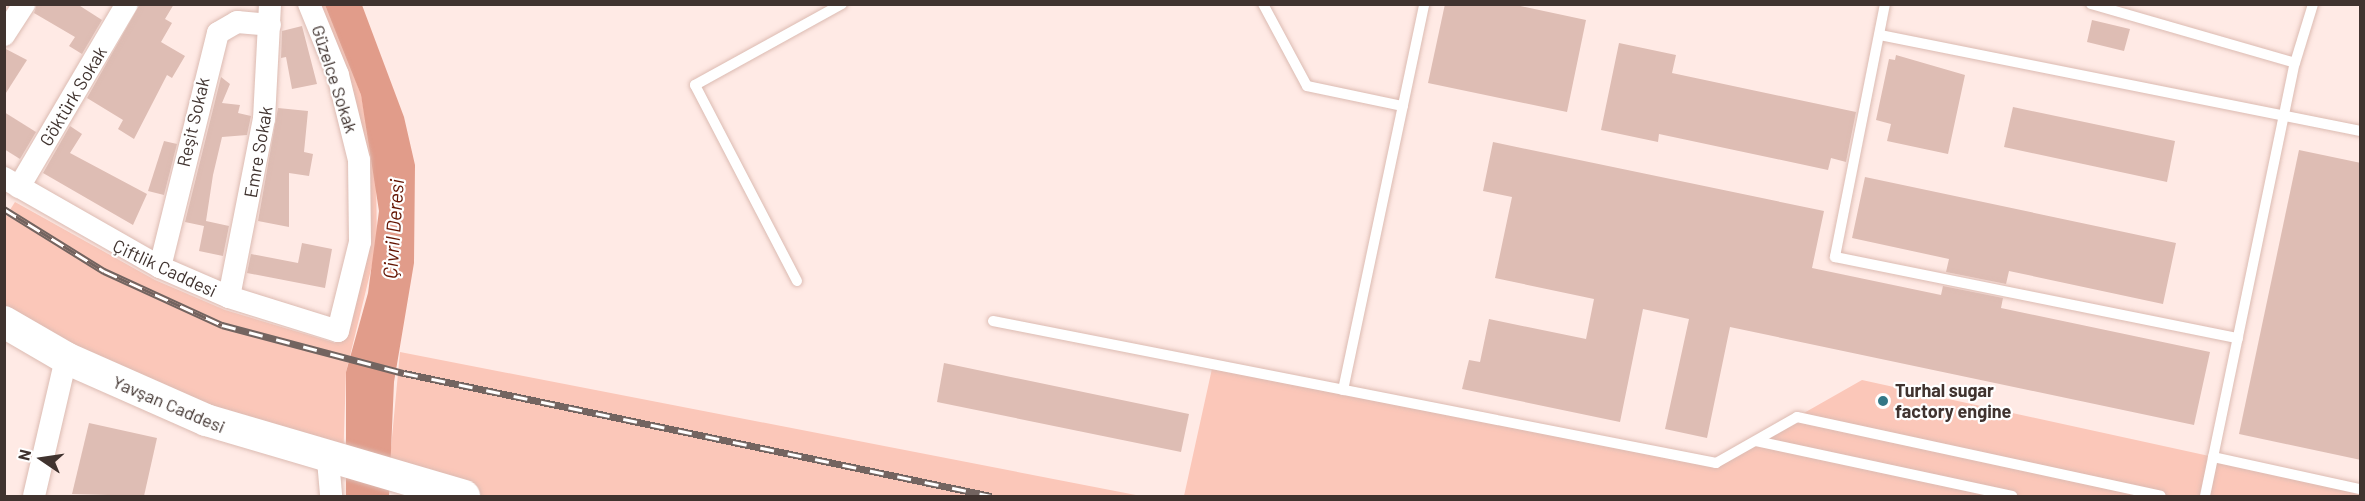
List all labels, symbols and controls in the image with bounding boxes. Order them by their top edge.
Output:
street label: Güzelce Sokak [307,22,363,136]
street label: Göktürk Sokak [35,42,111,150]
street label: Reşit Sokak [172,75,214,169]
street label: Emre Sokak [239,104,277,200]
water label: Çivril Deresi [378,178,408,280]
street label: Çiftlik Caddesi [110,235,220,301]
street label: Yavşan Caddesi [110,371,228,437]
place label: Turhal sugar factory engine [1895,380,2011,422]
marker: Turhal sugar factory engine [1876,394,1890,408]
north arrow [12,429,72,489]
text: N [14,448,34,462]

